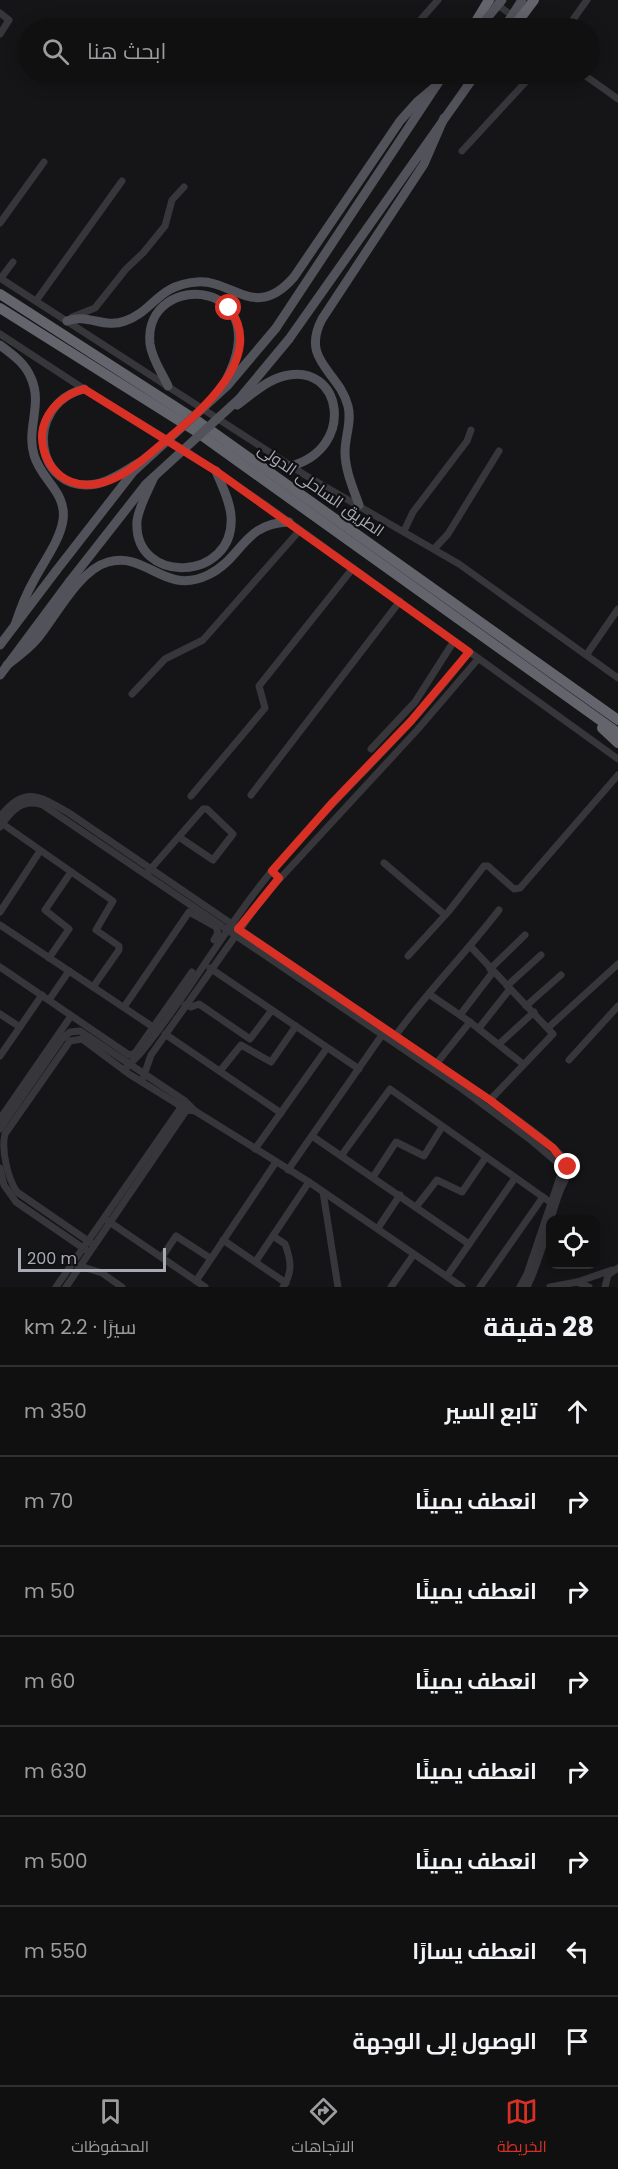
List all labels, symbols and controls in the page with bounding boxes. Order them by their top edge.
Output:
search box [18,18,600,84]
icon: search [39,35,72,68]
text: ابحث هنا [87,36,166,67]
route start [215,294,241,320]
street label: الطريق الساحلى الدولى [253,438,389,542]
route end [554,1153,580,1179]
map controls [546,1215,600,1269]
button: locate [546,1215,600,1269]
scale bar [18,1245,166,1272]
text: 200 m [27,1247,77,1270]
text: 28 دقيقة [483,1309,594,1345]
text: سيرًا · 2.2 km [24,1313,136,1341]
icon: ahead [561,1395,594,1428]
text: تابع السير [445,1396,537,1427]
text: 350 m [24,1397,87,1425]
icon: right [561,1485,594,1518]
text: انعطف يمينًا [415,1486,537,1517]
text: 70 m [24,1487,73,1515]
icon: right [561,1575,594,1608]
text: انعطف يمينًا [415,1576,537,1607]
text: 50 m [24,1577,75,1605]
icon: right [561,1665,594,1698]
text: انعطف يمينًا [415,1666,537,1697]
text: 60 m [24,1667,75,1695]
icon: right [561,1755,594,1788]
text: انعطف يمينًا [415,1756,537,1787]
text: 630 m [24,1757,87,1785]
icon: right [561,1845,594,1878]
text: انعطف يمينًا [415,1846,537,1877]
text: 500 m [24,1847,88,1875]
icon: left [561,1935,594,1968]
text: انعطف يسارًا [412,1936,537,1967]
text: 550 m [24,1937,88,1965]
icon: arrive [561,2025,594,2058]
text: الوصول إلى الوجهة [352,2026,537,2057]
tab: المحفوظات [71,2095,149,2161]
tab: الاتجاهات [291,2095,355,2161]
tab: الخريطة [497,2095,547,2161]

